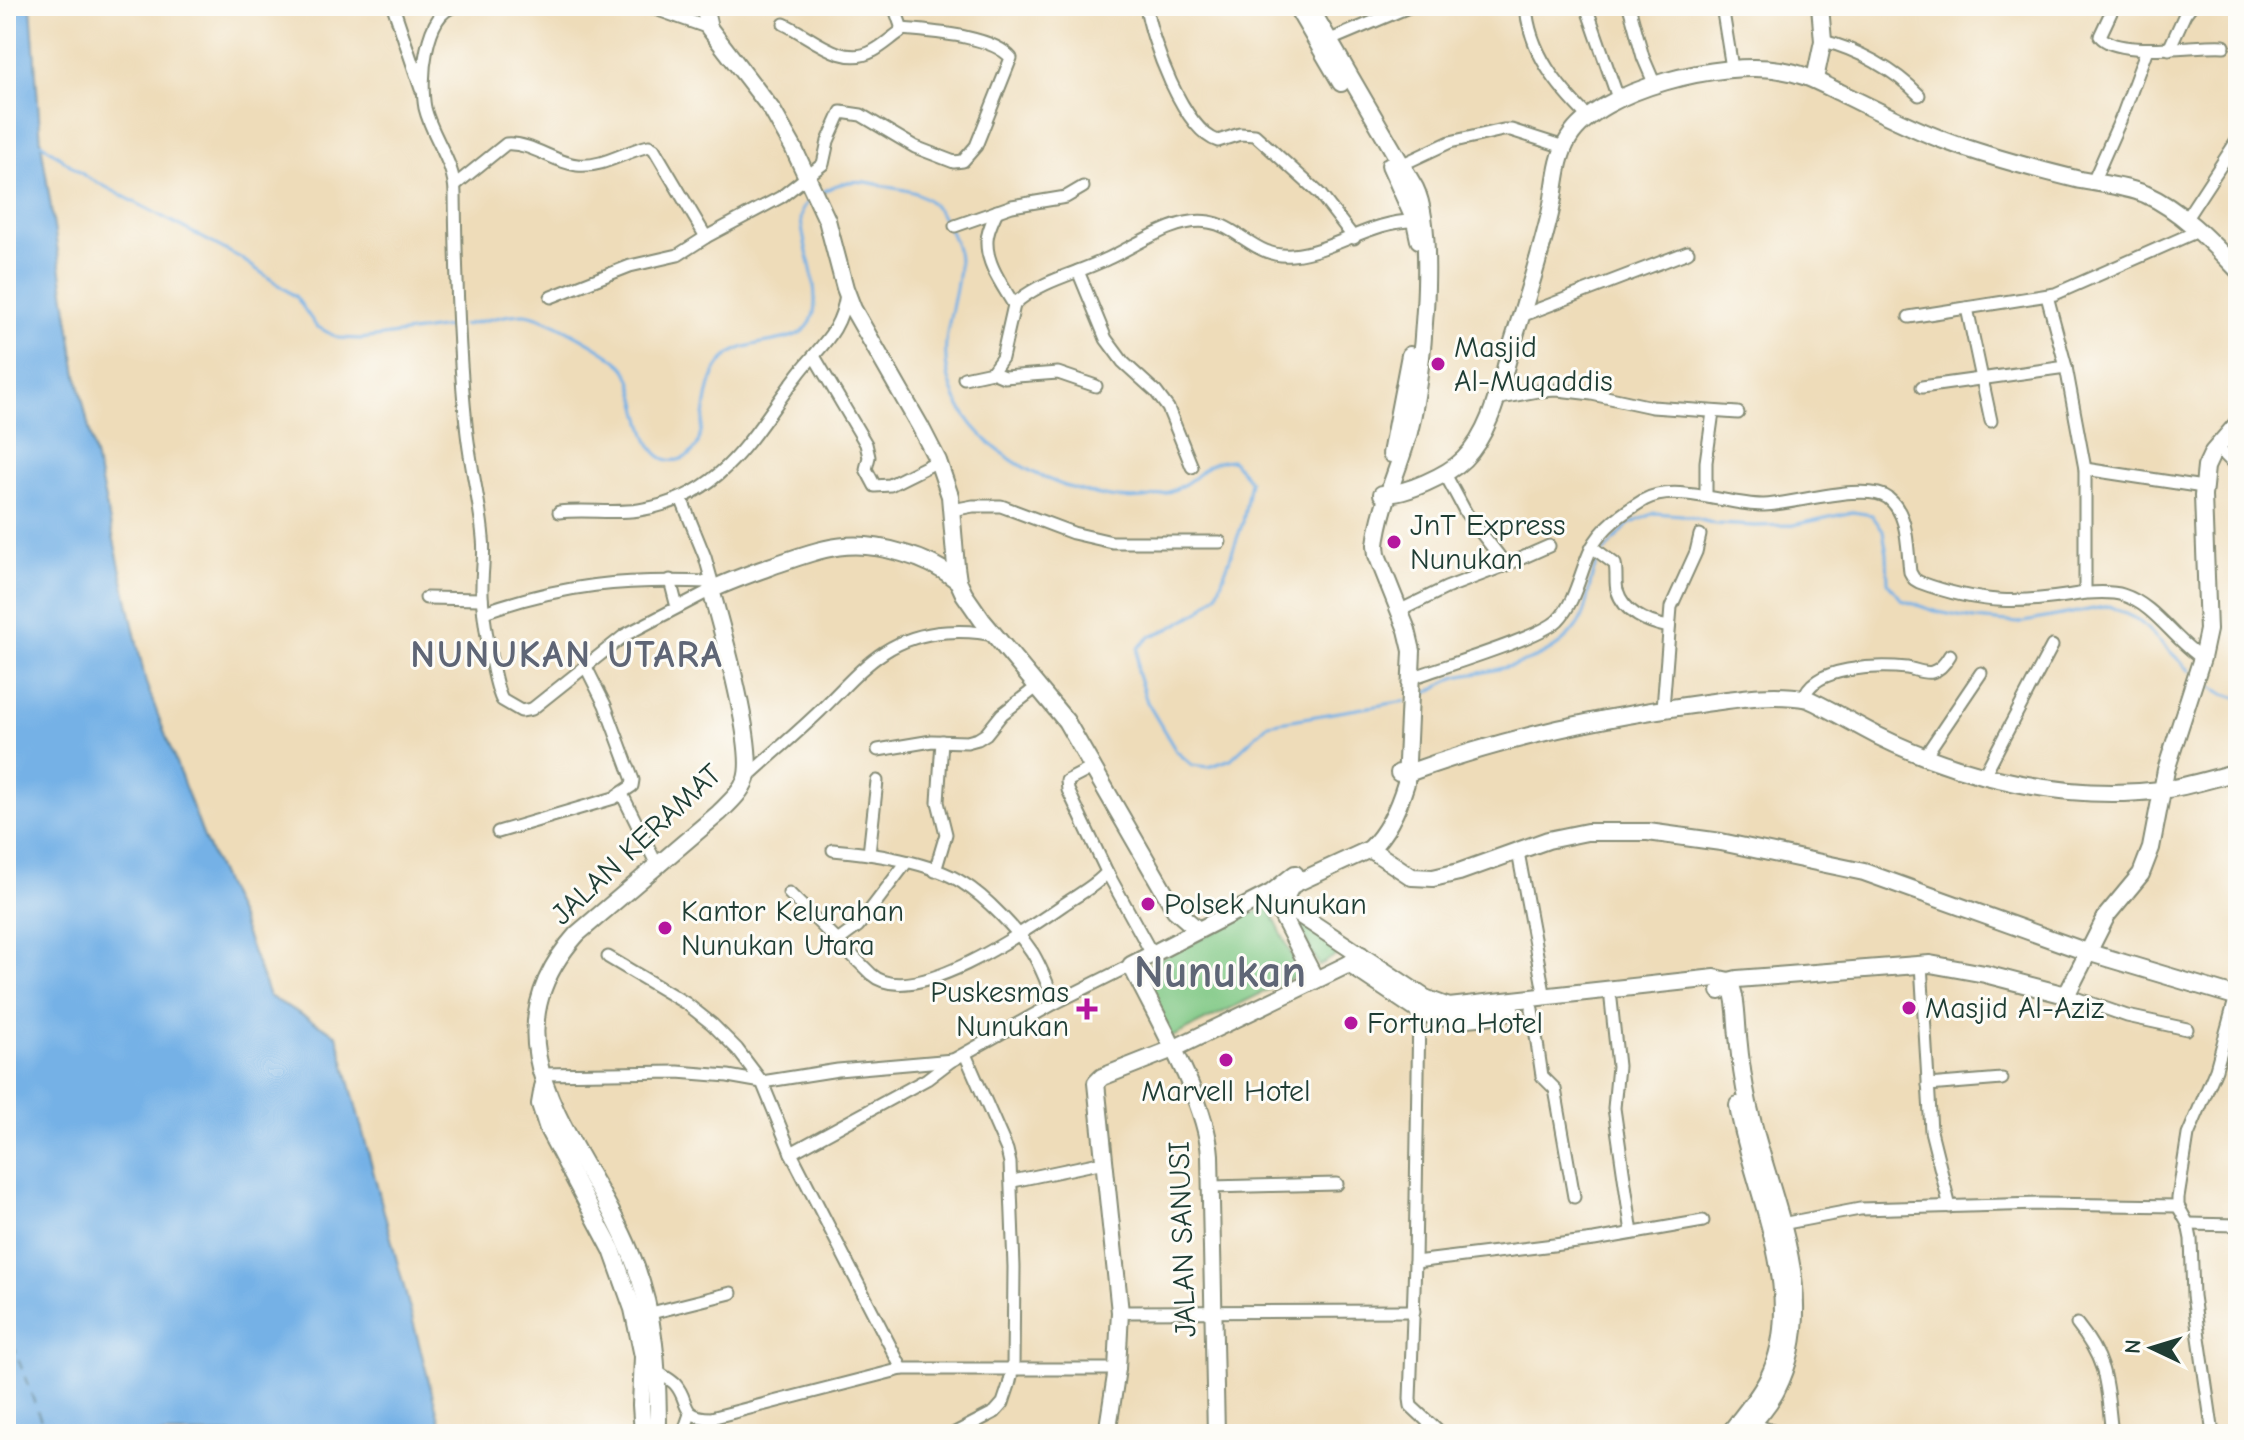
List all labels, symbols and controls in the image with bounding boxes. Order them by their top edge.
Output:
place label: Masjid Al-Muqaddis [1454,330,1613,399]
marker: Masjid Al-Muqaddis [1429,355,1447,373]
place label: JnT Express Nunukan [1410,508,1566,577]
marker: JnT Express Nunukan [1385,533,1403,551]
district label: NUNUKAN UTARA [410,633,724,677]
street label: JALAN KERAMAT [544,756,729,932]
place label: Polsek Nunukan [1164,887,1367,922]
place label: Kantor Kelurahan Nunukan Utara [681,894,904,963]
marker: Polsek Nunukan [1139,895,1157,913]
marker: Kantor Kelurahan Nunukan Utara [656,919,674,937]
district label: Nunukan [1134,946,1306,999]
place label: Puskesmas Nunukan [930,975,1069,1044]
place label: Masjid Al-Aziz [1925,991,2104,1026]
marker: Puskesmas Nunukan [1076,998,1098,1020]
marker: Masjid Al-Aziz [1900,999,1918,1017]
place label: Fortuna Hotel [1367,1006,1543,1041]
marker: Fortuna Hotel [1342,1014,1360,1032]
marker: Marvell Hotel [1217,1051,1235,1069]
place label: Marvell Hotel [1141,1074,1311,1109]
street label: JALAN SANUSI [1162,1140,1203,1338]
north arrow [2112,1308,2192,1388]
text: N [2120,1339,2147,1355]

